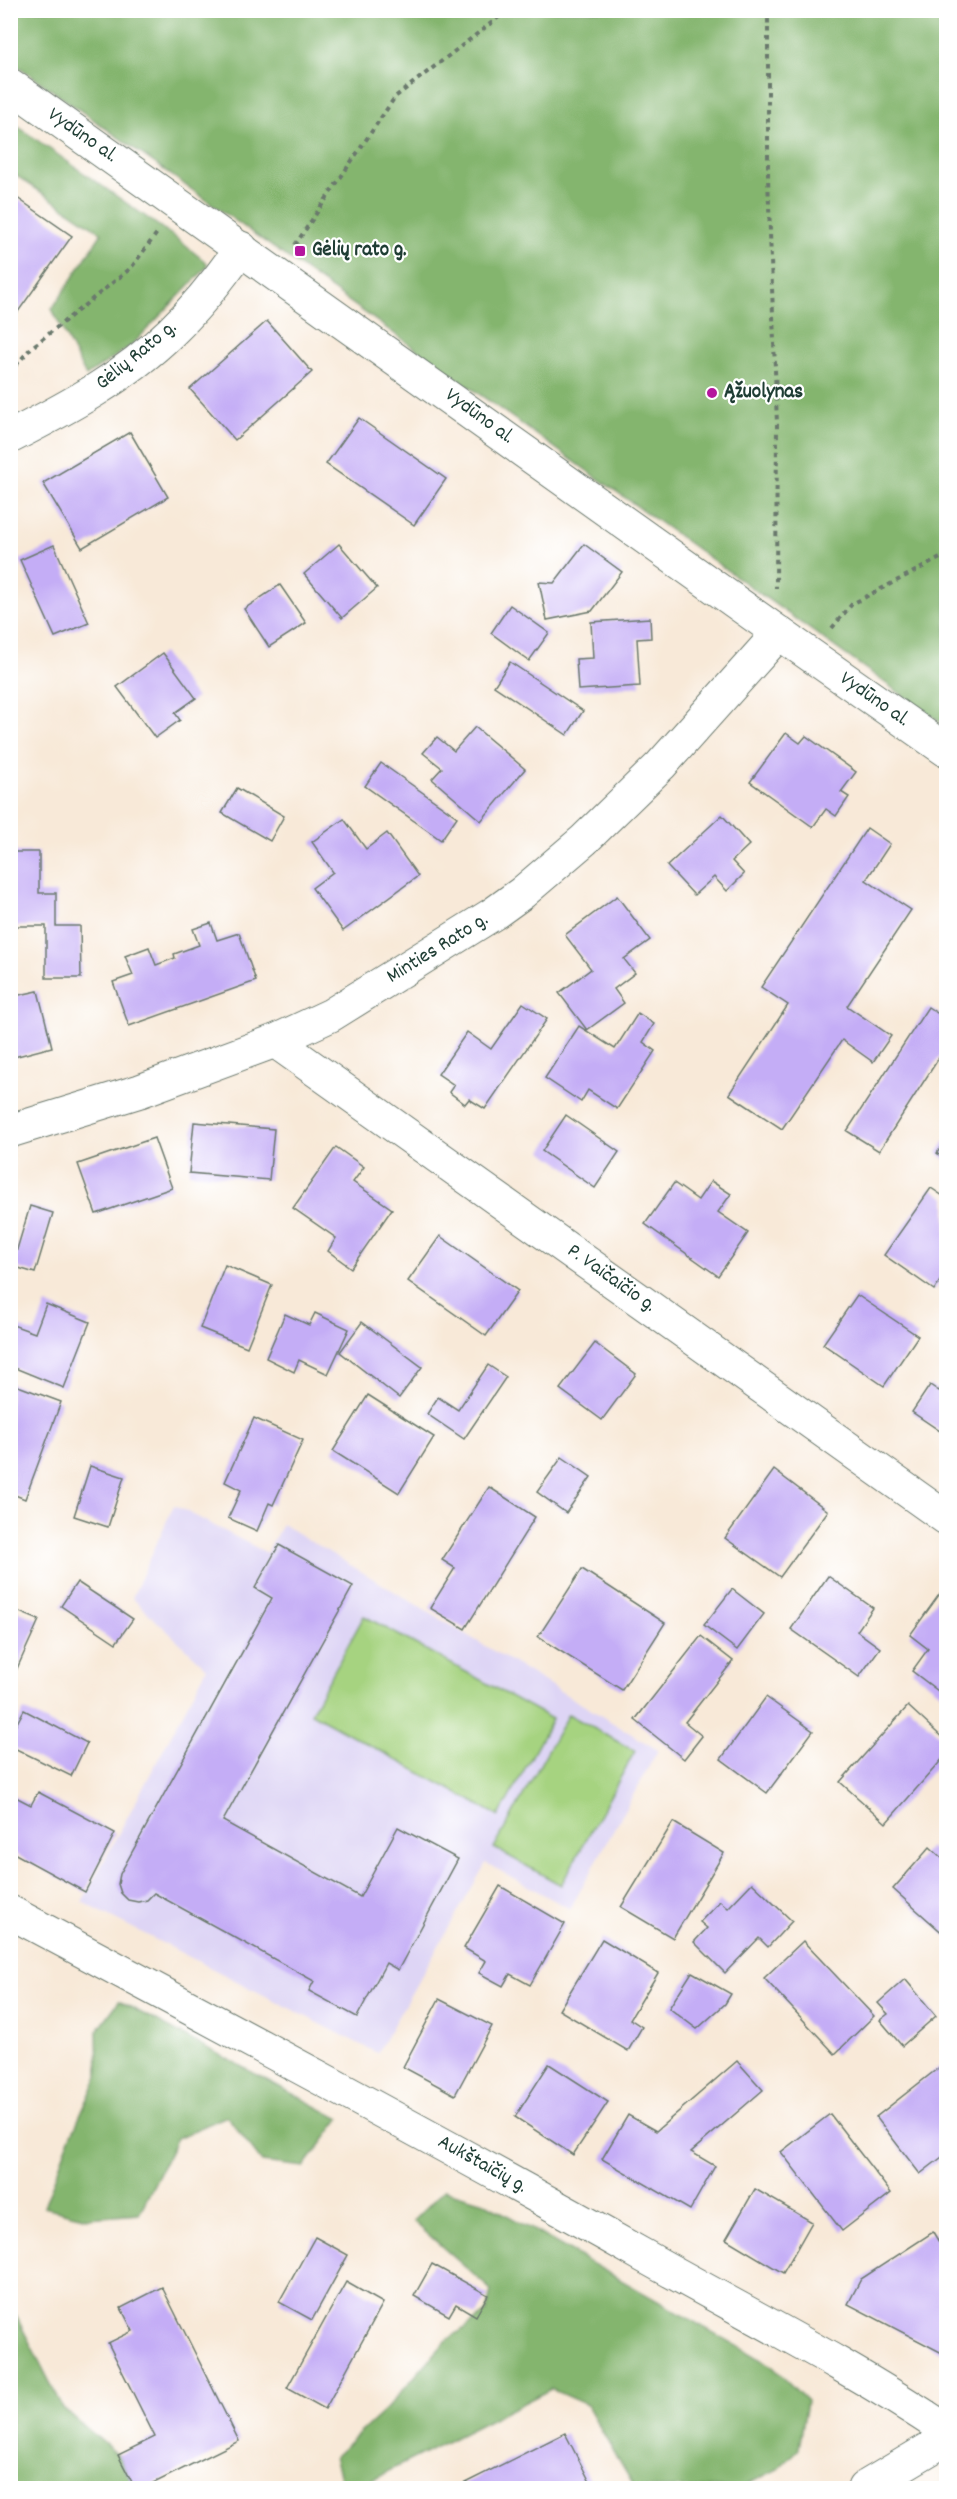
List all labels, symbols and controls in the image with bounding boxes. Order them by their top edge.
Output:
street label: Vydūno al. [41,101,123,171]
place label: Gėlių rato g. [312,236,407,266]
marker: Gėlių rato g. [293,244,307,258]
street label: Gėlių Rato g. [90,314,184,398]
place label: Ąžuolynas [724,378,803,408]
street label: Vydūno al. [438,381,520,453]
marker: Ąžuolynas [705,386,719,400]
street label: Vydūno al. [833,665,915,735]
street label: Minties Rato g. [381,906,495,992]
street label: P. Vaičaičio g. [560,1237,662,1321]
street label: Aukštaičių g. [432,2128,532,2202]

